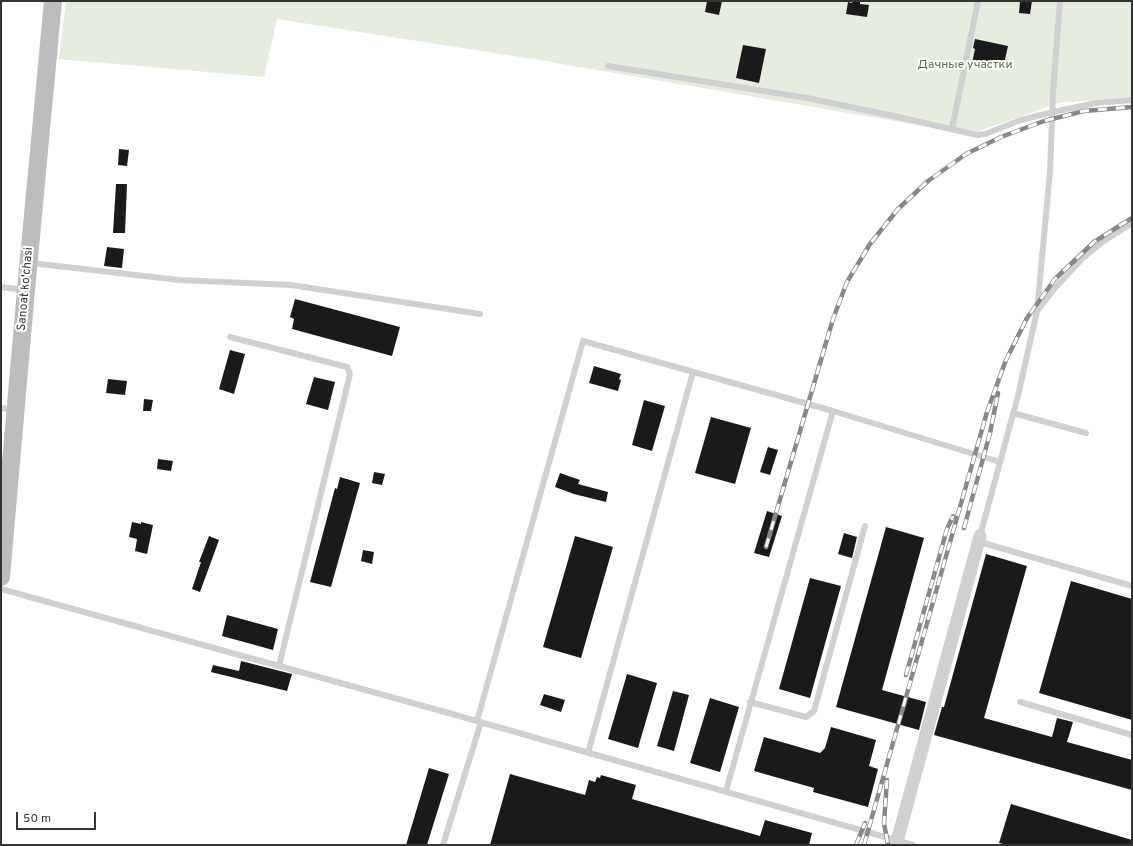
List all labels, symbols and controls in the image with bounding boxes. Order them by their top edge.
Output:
park label: Дачные участки [918,59,1012,73]
street label: Sanoat ko'chasi [15,247,37,331]
scale bar [18,804,98,830]
text: 50 m [23,811,51,827]

